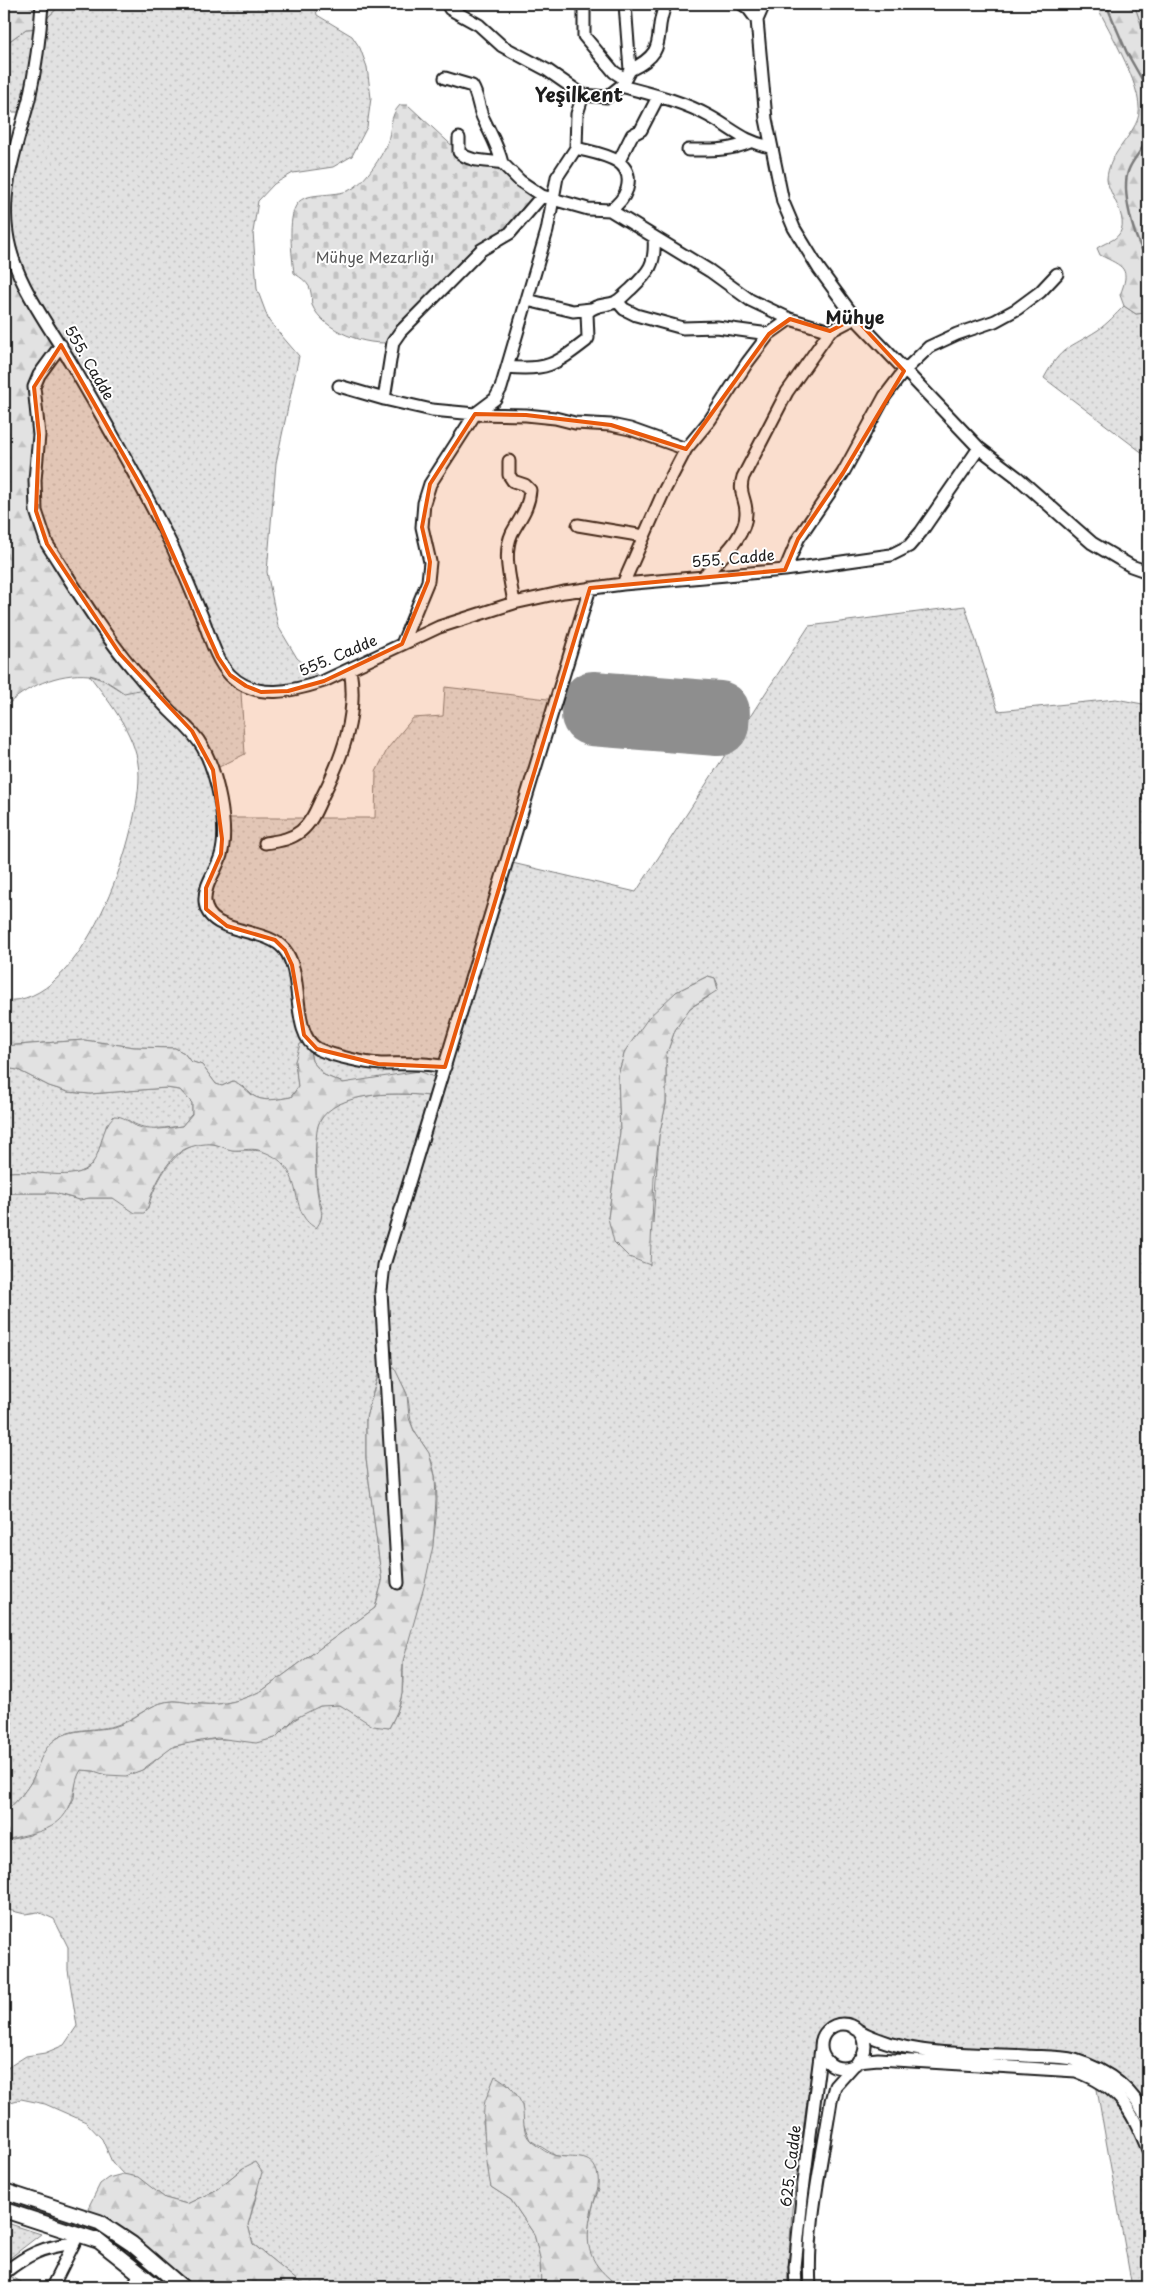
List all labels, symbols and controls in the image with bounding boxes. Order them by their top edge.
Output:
district label: Yeşilkent [535,79,624,109]
park label: Mühye Mezarlığı [316,245,434,268]
district label: Mühye [826,303,885,330]
street label: 555. Cadde [60,320,121,404]
street label: 555. Cadde [690,542,775,573]
street label: 555. Cadde [295,628,380,681]
street label: 625. Cadde [773,2124,806,2208]

